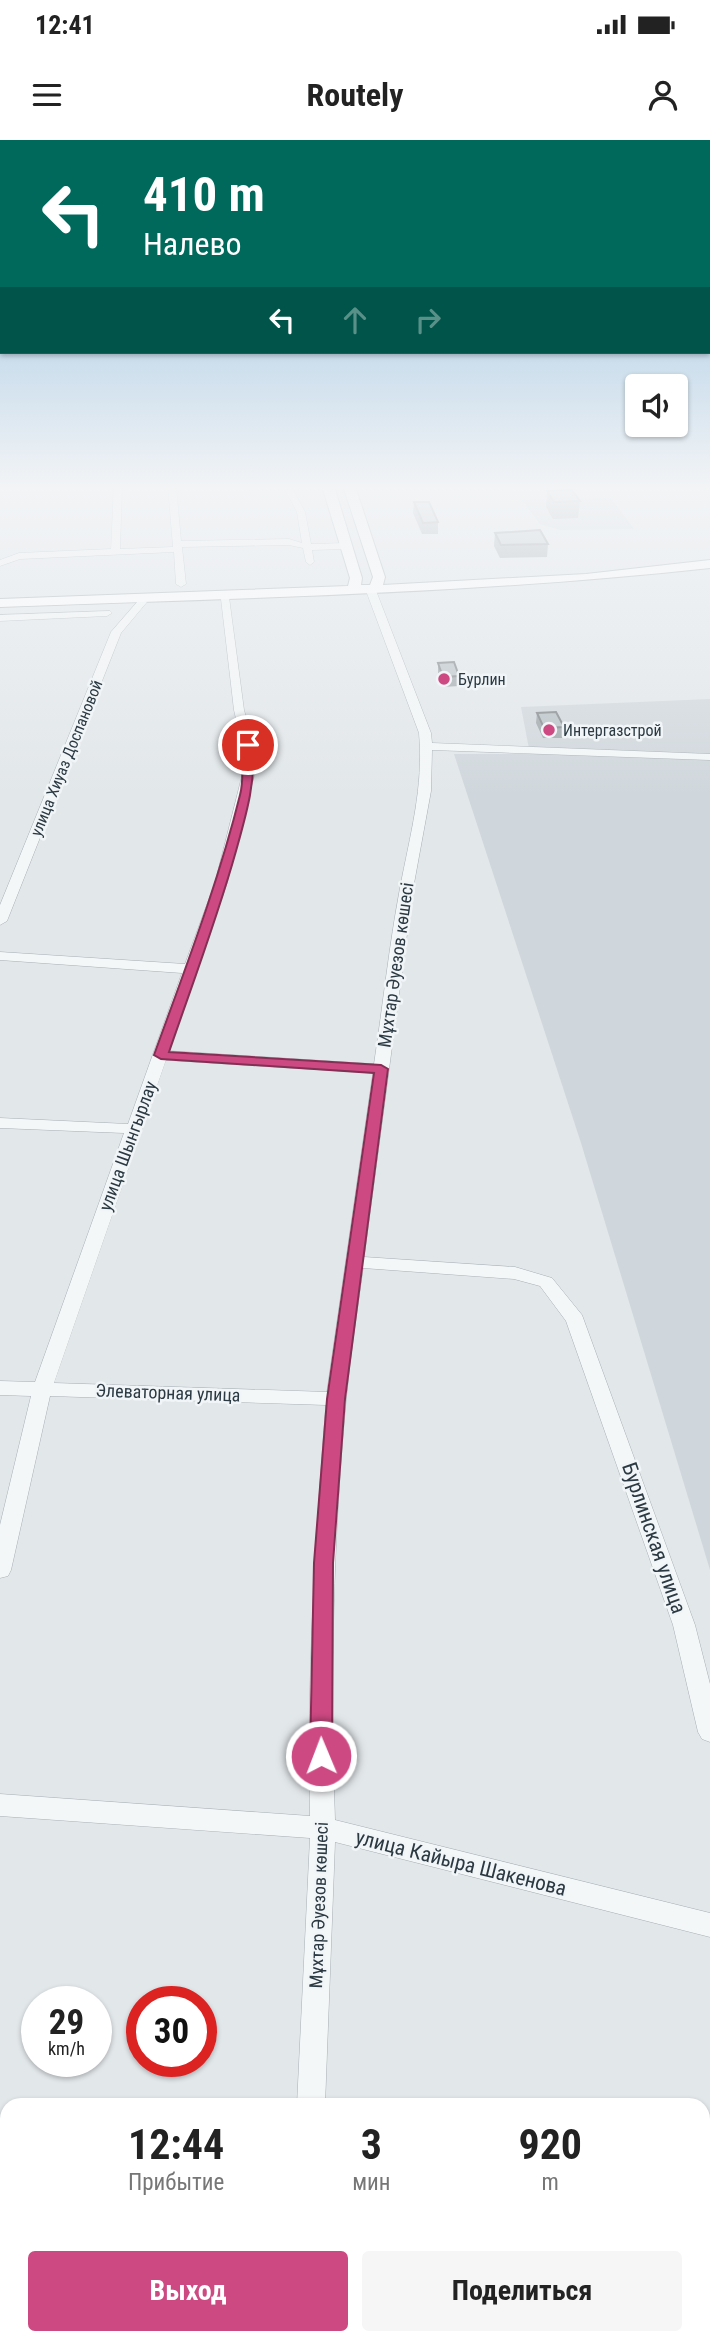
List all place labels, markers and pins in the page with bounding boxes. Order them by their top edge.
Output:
place label: Бурлин [458,670,506,689]
marker: Бурлин [436,671,452,687]
pin [218,715,278,775]
place label: Интергазстрой [563,721,662,740]
marker: Интергазстрой [541,722,557,738]

